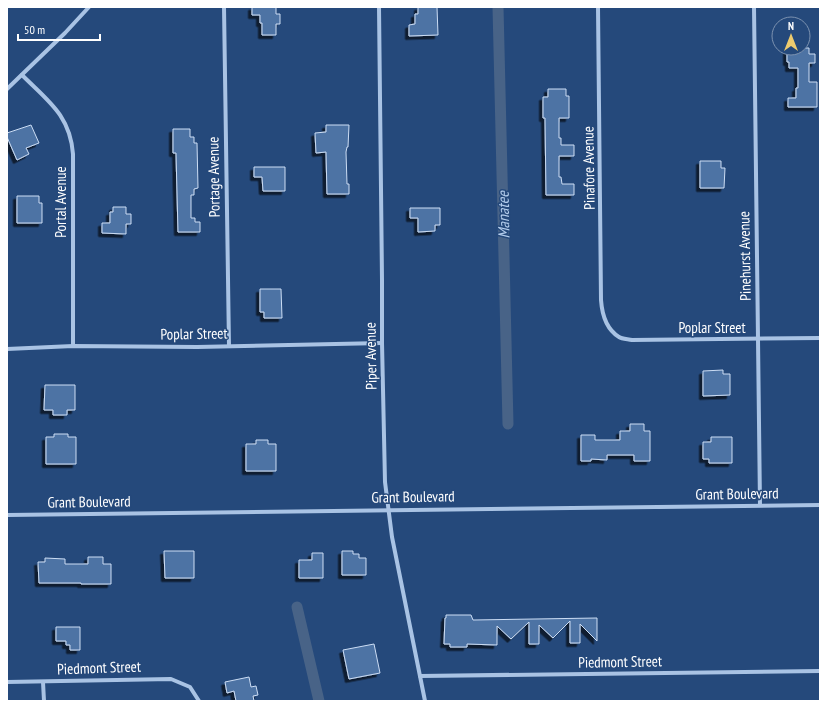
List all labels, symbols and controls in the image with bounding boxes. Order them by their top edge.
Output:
scale bar [18,16,100,42]
north arrow [771,16,811,56]
text: N [788,19,794,33]
text: 50 m [24,22,45,37]
street label: Pinafore Avenue [578,126,599,210]
street label: Portage Avenue [203,136,224,218]
street label: Portal Avenue [51,166,70,238]
water label: Manatee [493,190,513,239]
street label: Pinehurst Avenue [734,211,755,301]
street label: Poplar Street [678,318,746,337]
street label: Piper Avenue [360,322,381,390]
street label: Poplar Street [160,323,228,344]
street label: Grant Boulevard [695,483,779,504]
street label: Grant Boulevard [371,486,455,507]
street label: Grant Boulevard [47,491,131,512]
street label: Piedmont Street [578,651,662,672]
street label: Piedmont Street [57,657,141,678]

